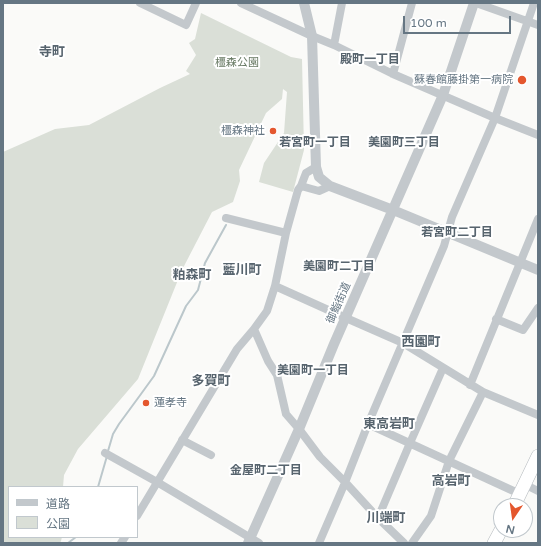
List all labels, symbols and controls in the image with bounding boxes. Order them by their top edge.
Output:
scale bar [405,8,513,34]
text: 100 m [410,16,447,30]
district label: 寺町 [39,45,65,61]
district label: 殿町一丁目 [340,53,400,67]
park label: 橿森公園 [215,56,259,70]
place label: 蘇春館藤掛第一病院 [414,73,513,87]
marker: 蘇春館藤掛第一病院 [516,74,528,86]
place label: 橿森神社 [221,124,265,138]
marker: 橿森神社 [268,126,278,136]
district label: 若宮町一丁目 [279,136,351,150]
district label: 美園町三丁目 [368,136,440,150]
district label: 若宮町二丁目 [421,226,493,240]
district label: 美園町二丁目 [303,260,375,274]
district label: 藍川町 [223,263,261,279]
district label: 粕森町 [173,268,211,284]
street label: 御鮨街道 [324,280,354,326]
district label: 西園町 [402,335,440,351]
district label: 美園町一丁目 [277,364,349,378]
district label: 多賀町 [192,374,230,390]
place label: 蓮孝寺 [154,396,187,410]
marker: 蓮孝寺 [141,398,151,408]
district label: 東高岩町 [363,417,415,433]
district label: 金屋町二丁目 [230,464,302,478]
district label: 高岩町 [432,474,470,490]
legend [8,486,138,538]
text: 道路 [46,497,70,511]
north arrow [493,498,533,538]
district label: 川端町 [367,511,405,527]
text: 公園 [46,517,70,531]
text: N [505,522,516,537]

